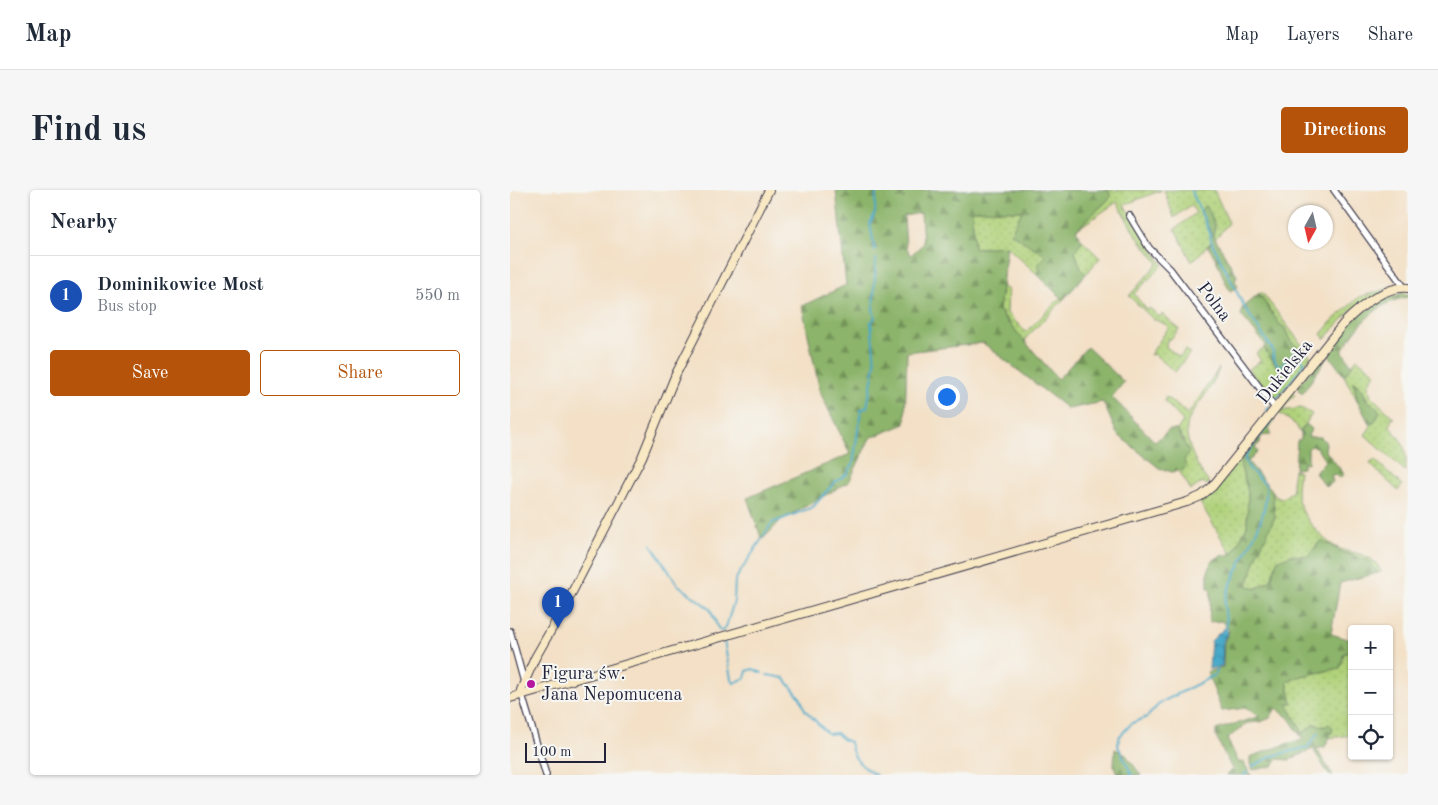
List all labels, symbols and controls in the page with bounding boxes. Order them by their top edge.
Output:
text: Map [25,23,72,47]
text: Map [1225,26,1259,44]
text: Layers [1287,26,1339,44]
text: Share [1367,26,1413,44]
button: Directions [1281,107,1408,153]
text: Find us [30,113,146,148]
north arrow [1288,205,1333,250]
text: Nearby [50,212,118,233]
text: Dominikowice Most [97,276,264,295]
street label: Polna [1194,279,1234,325]
text: 1 [61,288,71,304]
text: 550 m [415,288,460,304]
text: Bus stop [97,299,157,315]
street label: Dukielska [1254,336,1316,408]
button: Save [50,350,250,396]
button: Share [260,350,460,396]
your location [934,384,960,410]
pin: 1 [542,587,574,628]
map controls [1348,625,1393,760]
button: + [1348,625,1393,670]
place label: Figura św. Jana Nepomucena [541,665,682,704]
button: − [1348,670,1393,715]
marker: Figura św. Jana Nepomucena [525,678,537,690]
button: locate [1348,715,1393,760]
scale bar [525,740,606,763]
text: 100 m [532,745,571,759]

